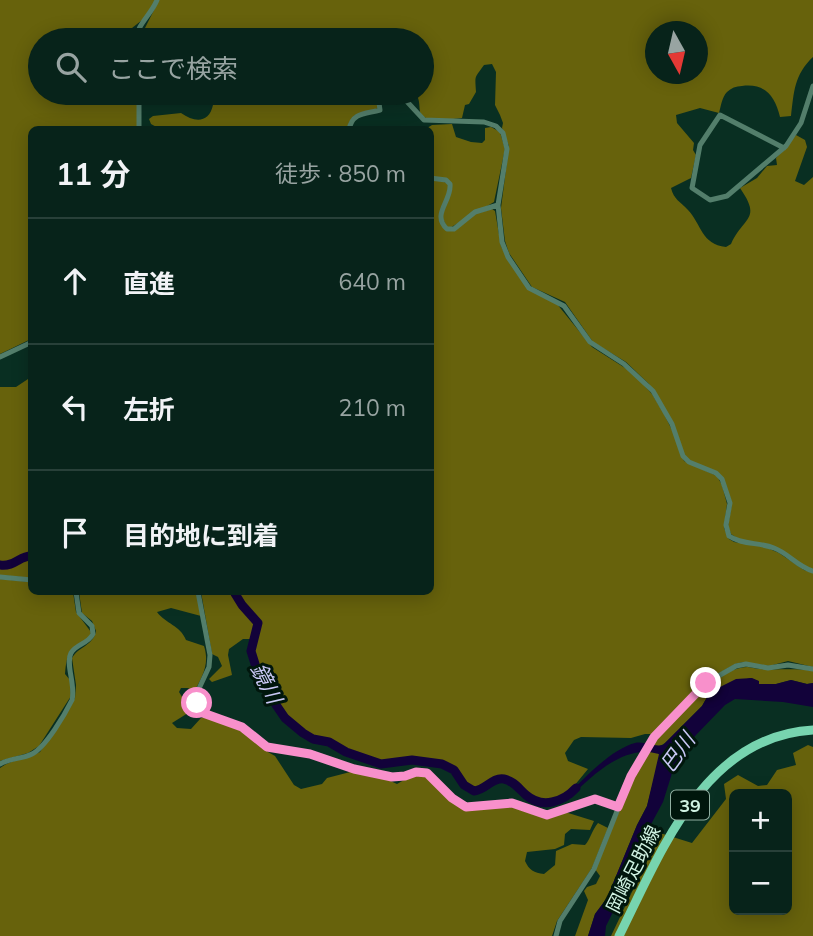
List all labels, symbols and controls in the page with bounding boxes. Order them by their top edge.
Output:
north arrow [645,21,708,84]
search box [28,28,434,105]
icon: search [52,48,90,86]
text: ここで検索 [108,52,238,85]
text: 11 分 [56,155,130,193]
text: 徒歩 · 850 m [275,159,406,188]
icon: ahead [56,262,94,300]
text: 直進 [123,267,175,300]
text: 640 m [338,267,406,296]
icon: left [56,388,94,426]
text: 左折 [123,393,175,426]
text: 210 m [338,393,406,422]
icon: arrive [56,514,94,552]
text: 目的地に到着 [123,519,279,552]
water label: 鏡川 [246,658,289,709]
route end [690,667,721,698]
route start [181,687,212,718]
water label: 巴川 [654,726,701,777]
map controls [729,789,792,915]
button: + [729,789,792,852]
road number: 39 [671,790,709,820]
street label: 岡崎足助線 [601,821,665,917]
button: − [729,852,792,915]

